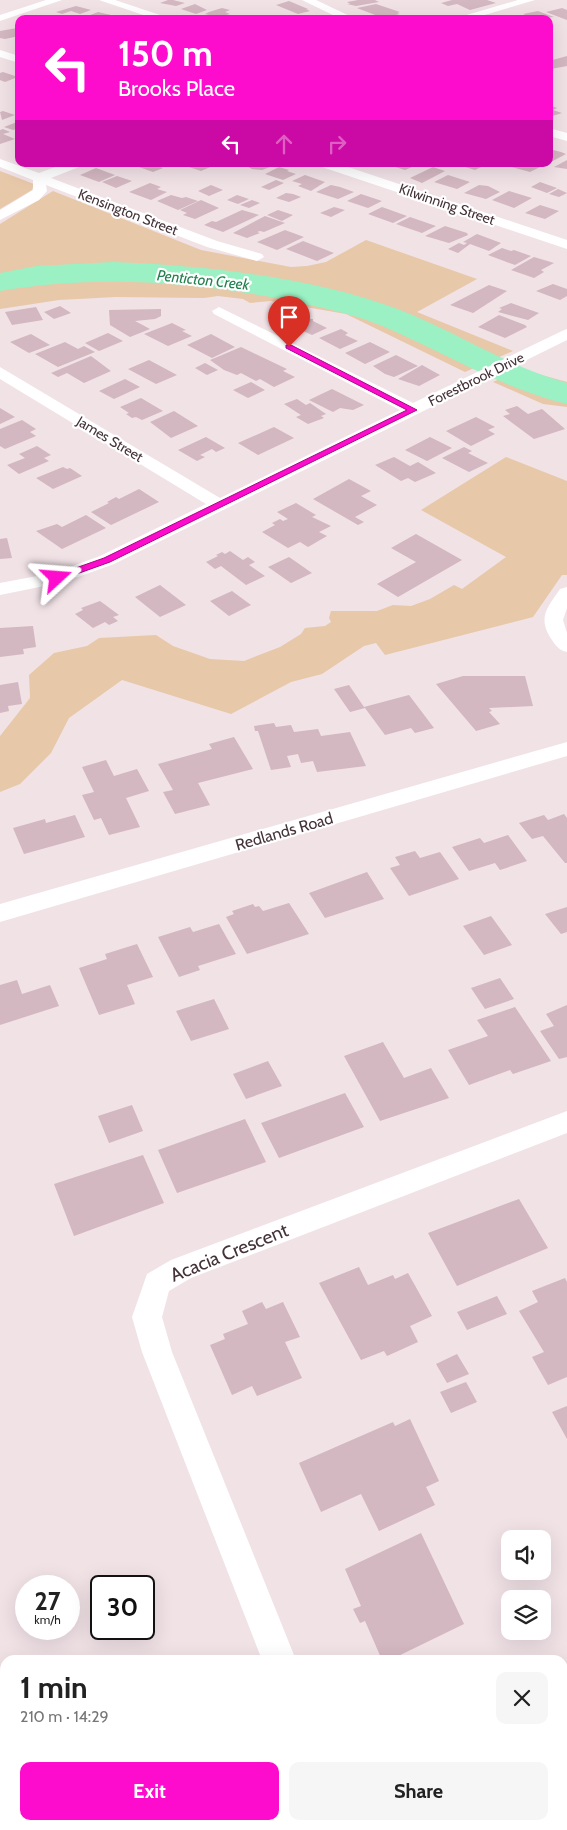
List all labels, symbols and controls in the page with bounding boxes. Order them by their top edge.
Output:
text: 150 m [118,32,213,75]
icon: left [35,35,100,100]
text: Brooks Place [118,75,235,102]
icon: left [217,130,245,158]
icon: ahead [270,130,298,158]
icon: right [323,130,351,158]
street label: Kilwinning Street [397,179,498,229]
street label: Kensington Street [76,185,181,239]
water label: Penticton Creek [156,266,251,294]
pin [268,296,310,347]
icon: arrive [275,303,303,331]
street label: Forestbrook Drive [425,348,527,410]
street label: James Street [73,412,147,466]
position arrow [30,551,82,603]
street label: Redlands Road [233,808,335,854]
street label: Acacia Crescent [167,1218,292,1287]
map controls [501,1530,551,1640]
button: sound [501,1530,551,1580]
speed limit sign: 30 [90,1575,155,1640]
text: 27 [35,1586,60,1616]
button: layers [501,1590,551,1640]
text: km/h [34,1612,61,1627]
text: 1 min [20,1669,88,1706]
button: close [496,1672,548,1724]
text: 210 m · 14:29 [20,1707,109,1726]
button: Exit [20,1762,279,1820]
button: Share [289,1762,548,1820]

